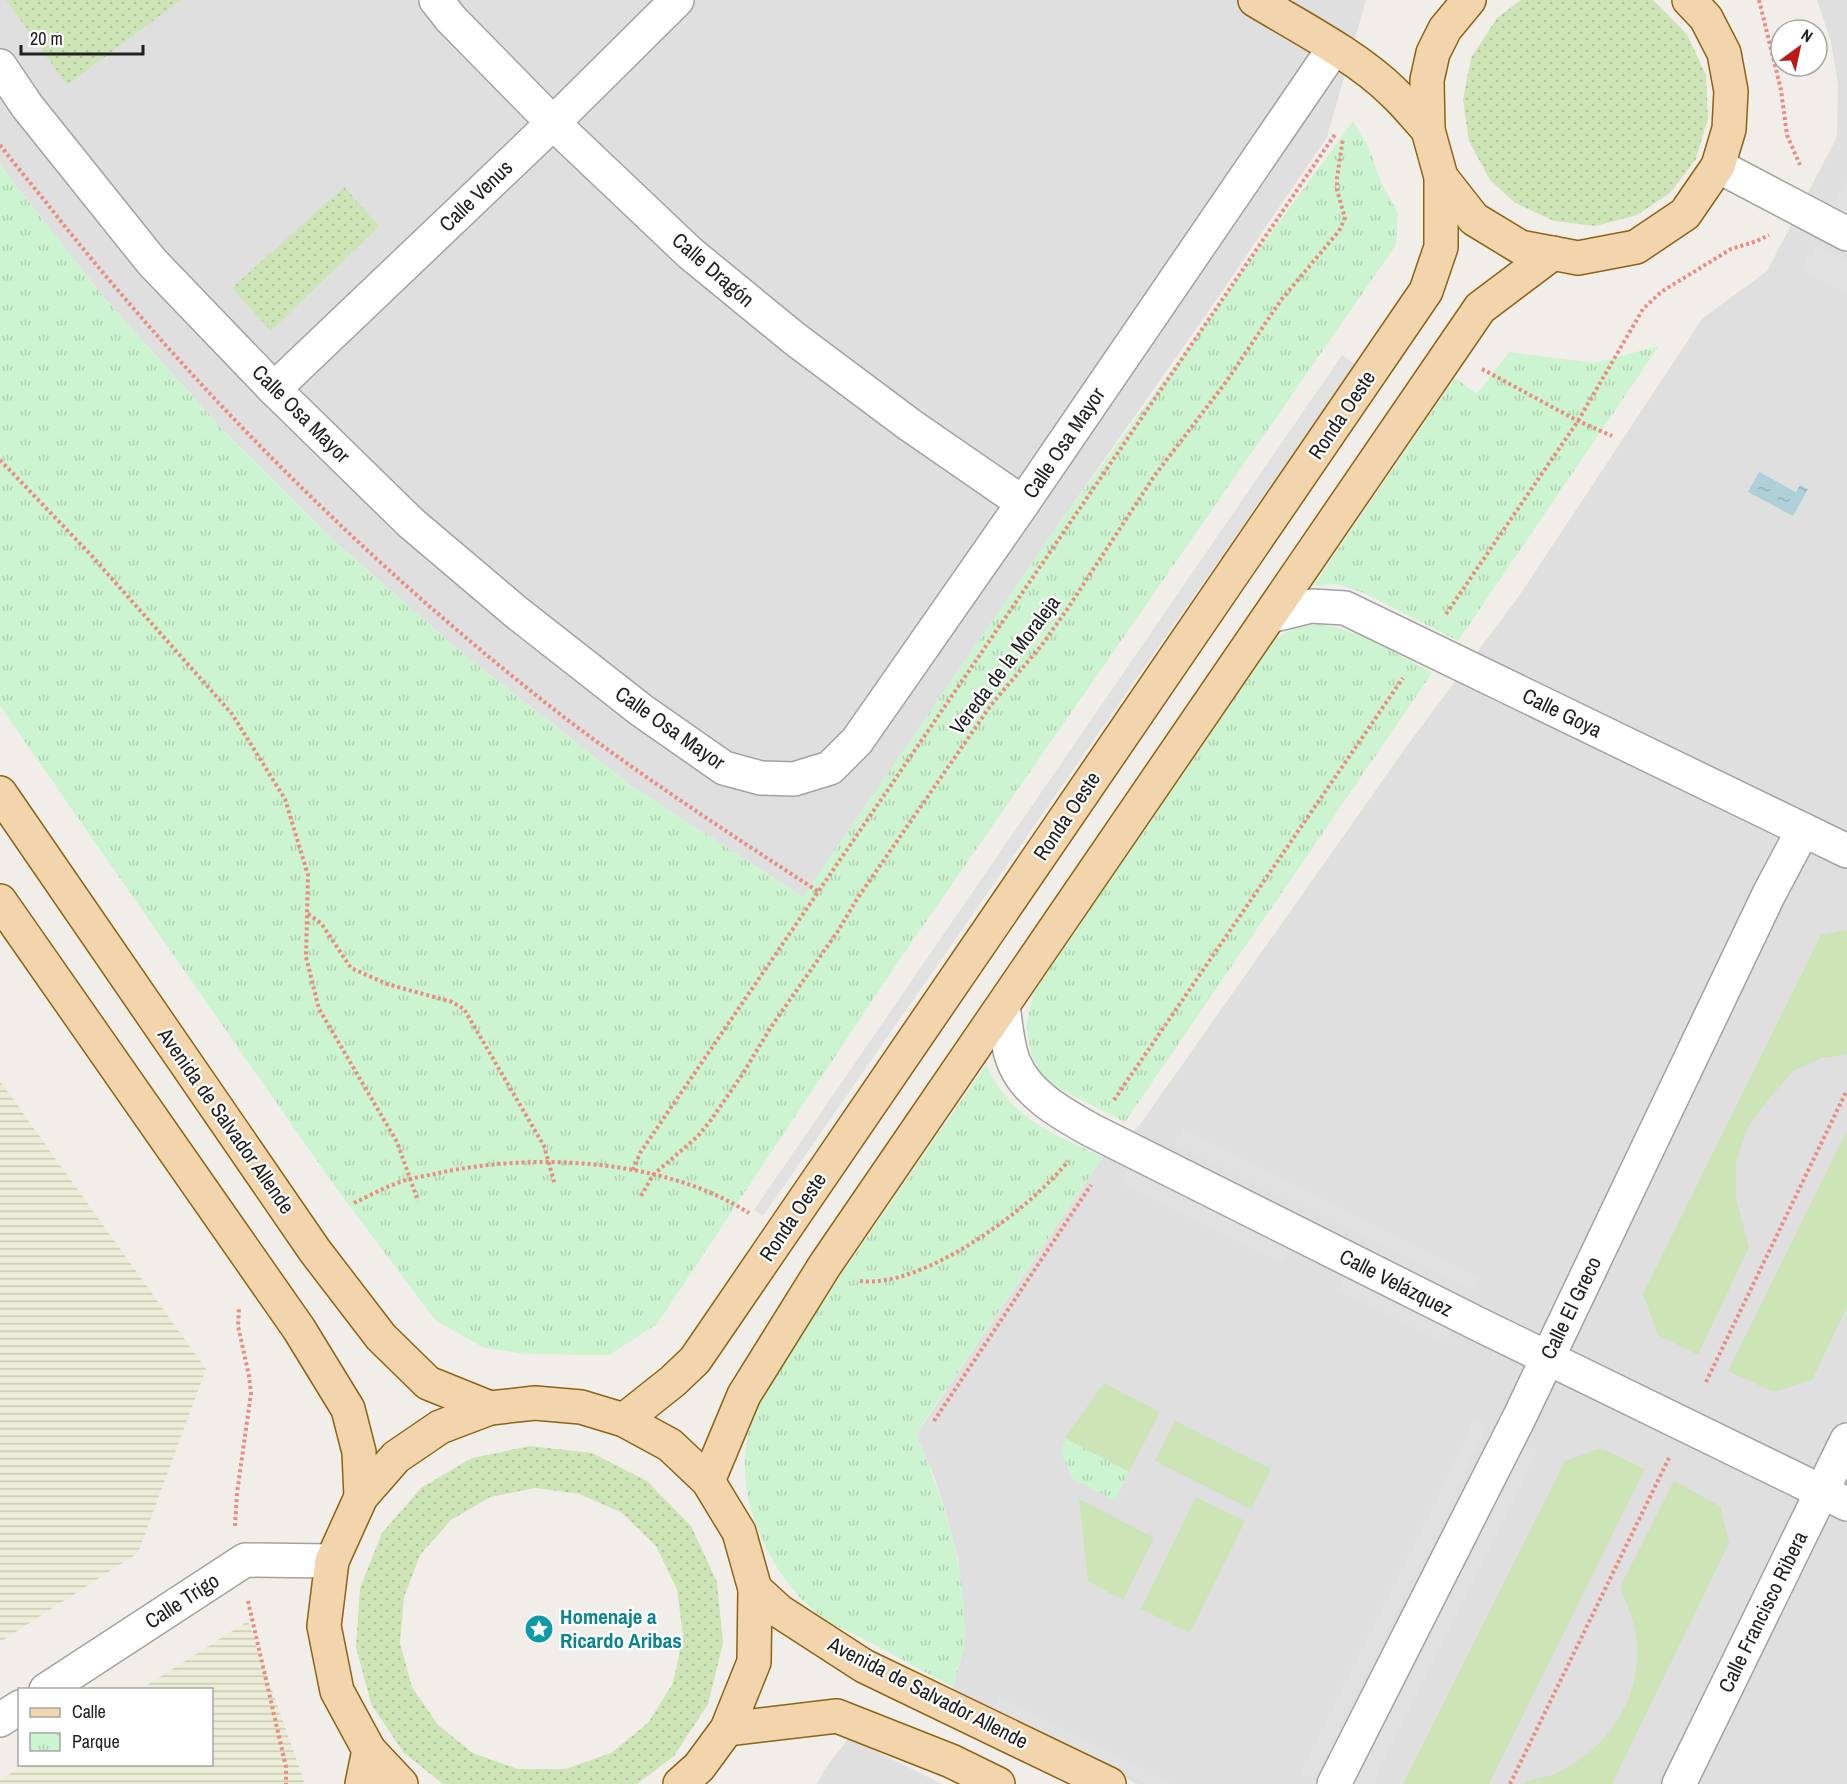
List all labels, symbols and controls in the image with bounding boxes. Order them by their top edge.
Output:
scale bar [21,18,142,56]
north arrow [1769,18,1829,78]
text: N [1797,24,1817,47]
text: 20 m [30,26,63,51]
street label: Calle Venus [433,153,519,238]
street label: Calle Dragón [666,226,761,314]
street label: Calle Osa Mayor [246,358,357,469]
street label: Ronda Oeste [1301,365,1382,465]
street label: Calle Osa Mayor [1016,381,1112,504]
street label: Vereda de la Moraleja [943,589,1067,740]
street label: Calle Osa Mayor [609,679,731,776]
street label: Calle Goya [1518,681,1607,744]
street label: Ronda Oeste [1026,766,1107,866]
street label: Avenida de Salvador Allende [151,1021,302,1219]
street label: Ronda Oeste [752,1167,833,1267]
street label: Calle Velázquez [1335,1242,1458,1324]
street label: Calle El Greco [1533,1252,1608,1364]
street label: Calle Francisco Ribera [1711,1526,1814,1697]
street label: Calle Trigo [139,1566,225,1635]
place label: Homenaje a Ricardo Aribas [560,1602,682,1655]
place icon: Homenaje a Ricardo Aribas [523,1613,555,1645]
street label: Avenida de Salvador Allende [822,1629,1033,1756]
legend [18,1688,213,1766]
text: Calle [72,1699,106,1724]
text: Parque [72,1729,120,1754]

